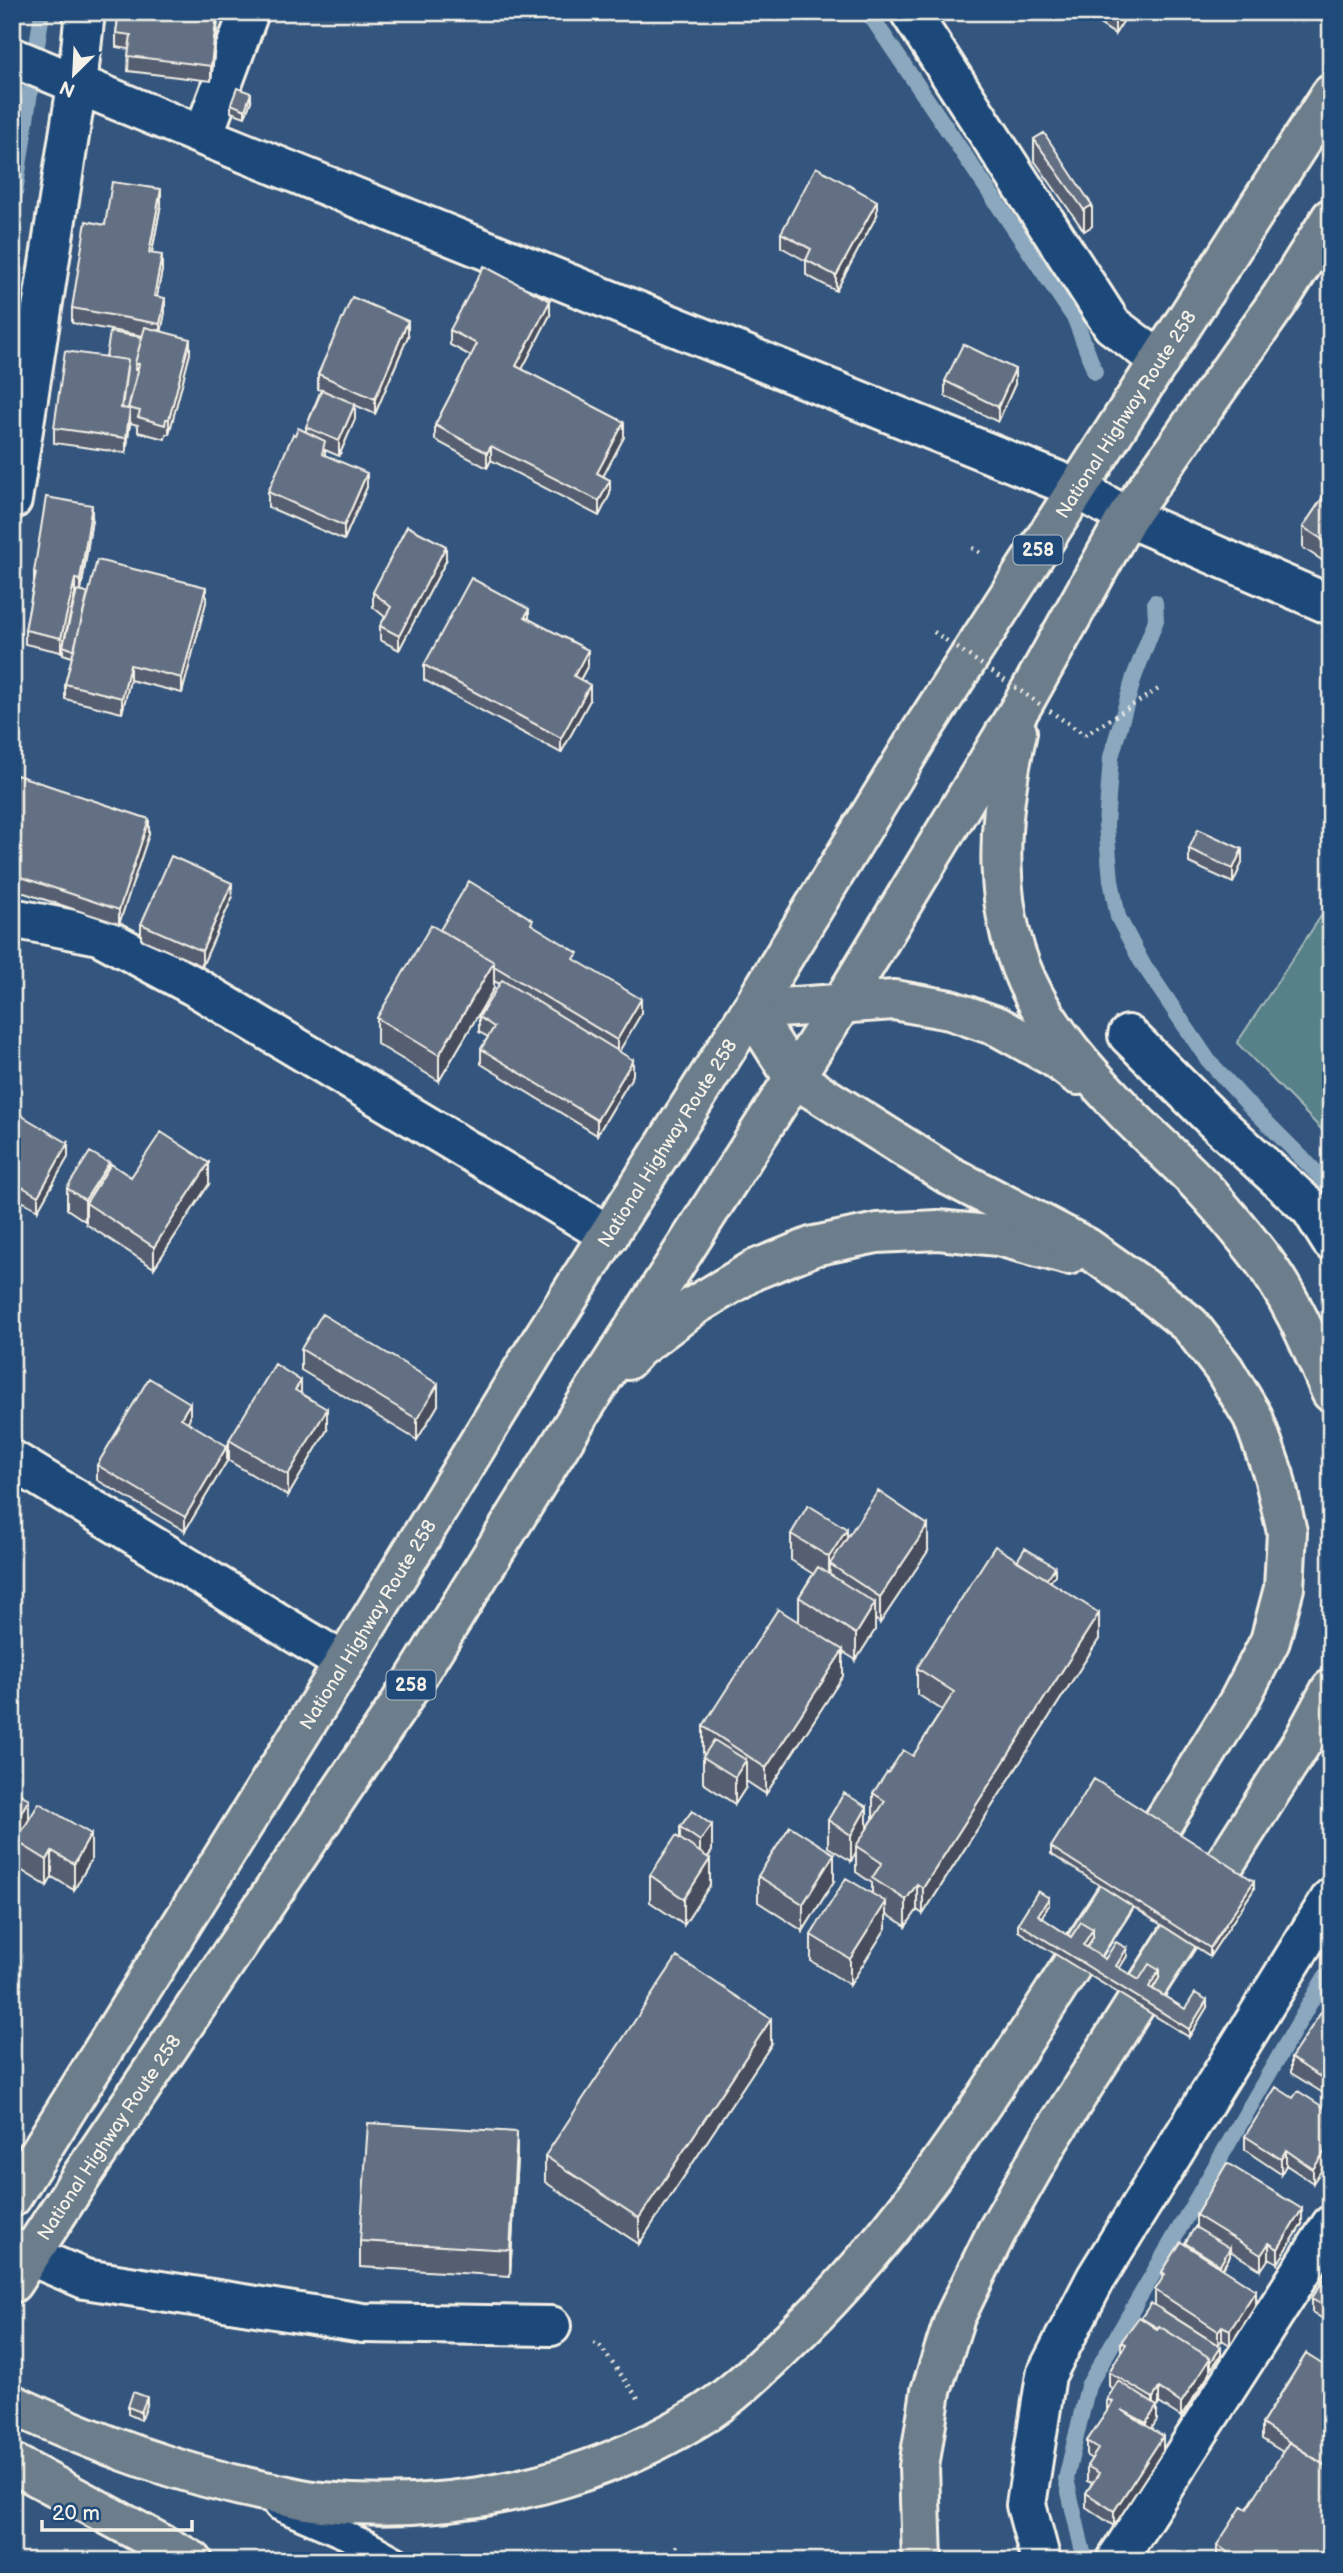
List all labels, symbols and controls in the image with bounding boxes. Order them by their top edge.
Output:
north arrow [38,38,108,108]
text: N [56,75,79,102]
street label: National Highway Route 258 [1051,307,1202,523]
road number: 258 [1014,536,1062,564]
street label: National Highway Route 258 [593,1035,743,1252]
street label: National Highway Route 258 [294,1515,442,1733]
road number: 258 [386,1670,436,1700]
street label: National Highway Route 258 [33,2031,187,2245]
scale bar [42,2489,192,2533]
text: 20 m [52,2501,100,2526]

